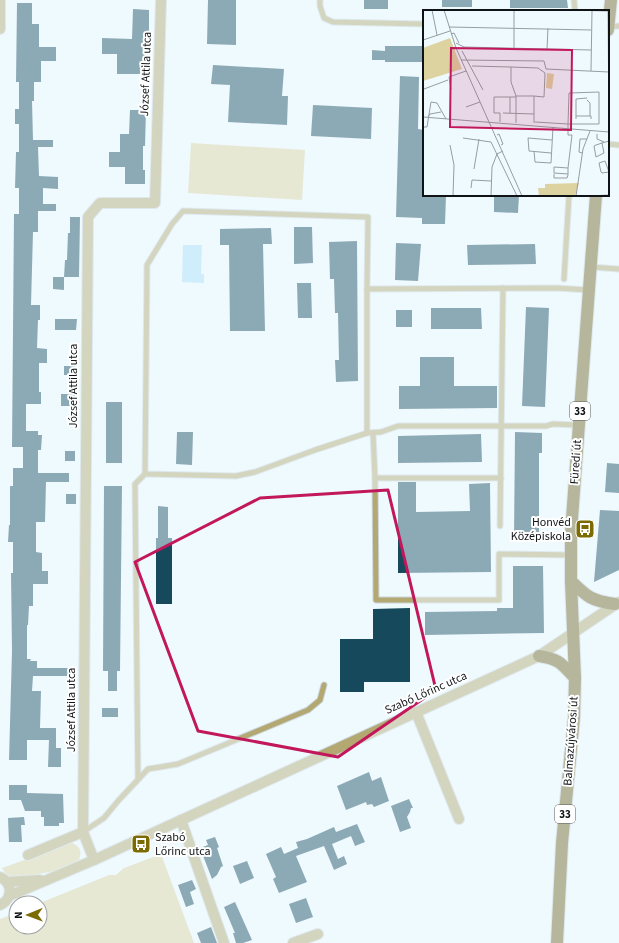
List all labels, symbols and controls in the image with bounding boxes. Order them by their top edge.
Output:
inset map [423,10,609,196]
street label: József Attila utca [136,31,156,117]
street label: József Attila utca [65,344,82,428]
road number: 33 [570,402,590,420]
street label: Füredi út [566,439,586,485]
place label: Honvéd Középiskola [511,514,571,545]
bus stop icon: Honvéd Középiskola [574,518,596,540]
street label: Szabó Lőrinc utca [382,667,470,719]
street label: József Attila utca [63,668,80,752]
street label: Balmazújvárosi út [559,696,583,786]
road number: 33 [555,805,575,823]
place label: Szabó Lőrinc utca [155,829,211,860]
bus stop icon: Szabó Lőrinc utca [130,833,152,855]
north arrow [8,895,48,935]
text: N [11,911,26,919]

